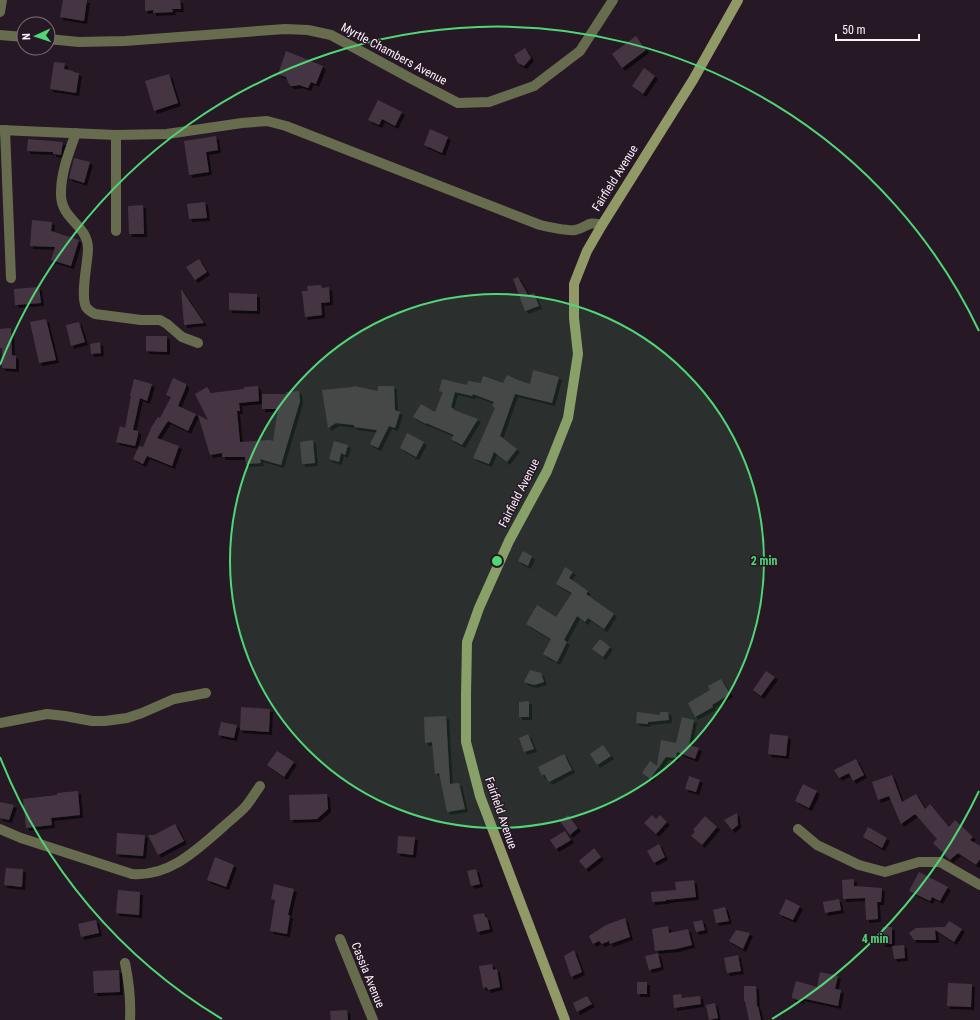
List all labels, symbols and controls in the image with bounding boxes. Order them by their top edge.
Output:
north arrow [16,16,56,56]
scale bar [836,16,919,42]
street label: Myrtle Chambers Avenue [339,20,450,88]
text: 50 m [842,23,866,37]
text: N [20,33,33,40]
street label: Fairfield Avenue [589,142,641,214]
street label: Fairfield Avenue [496,456,542,530]
centre of rings [490,554,504,568]
text: 2 min [751,554,777,568]
street label: Fairfield Avenue [482,775,520,851]
text: 4 min [862,932,888,946]
street label: Cassia Avenue [349,940,388,1010]

